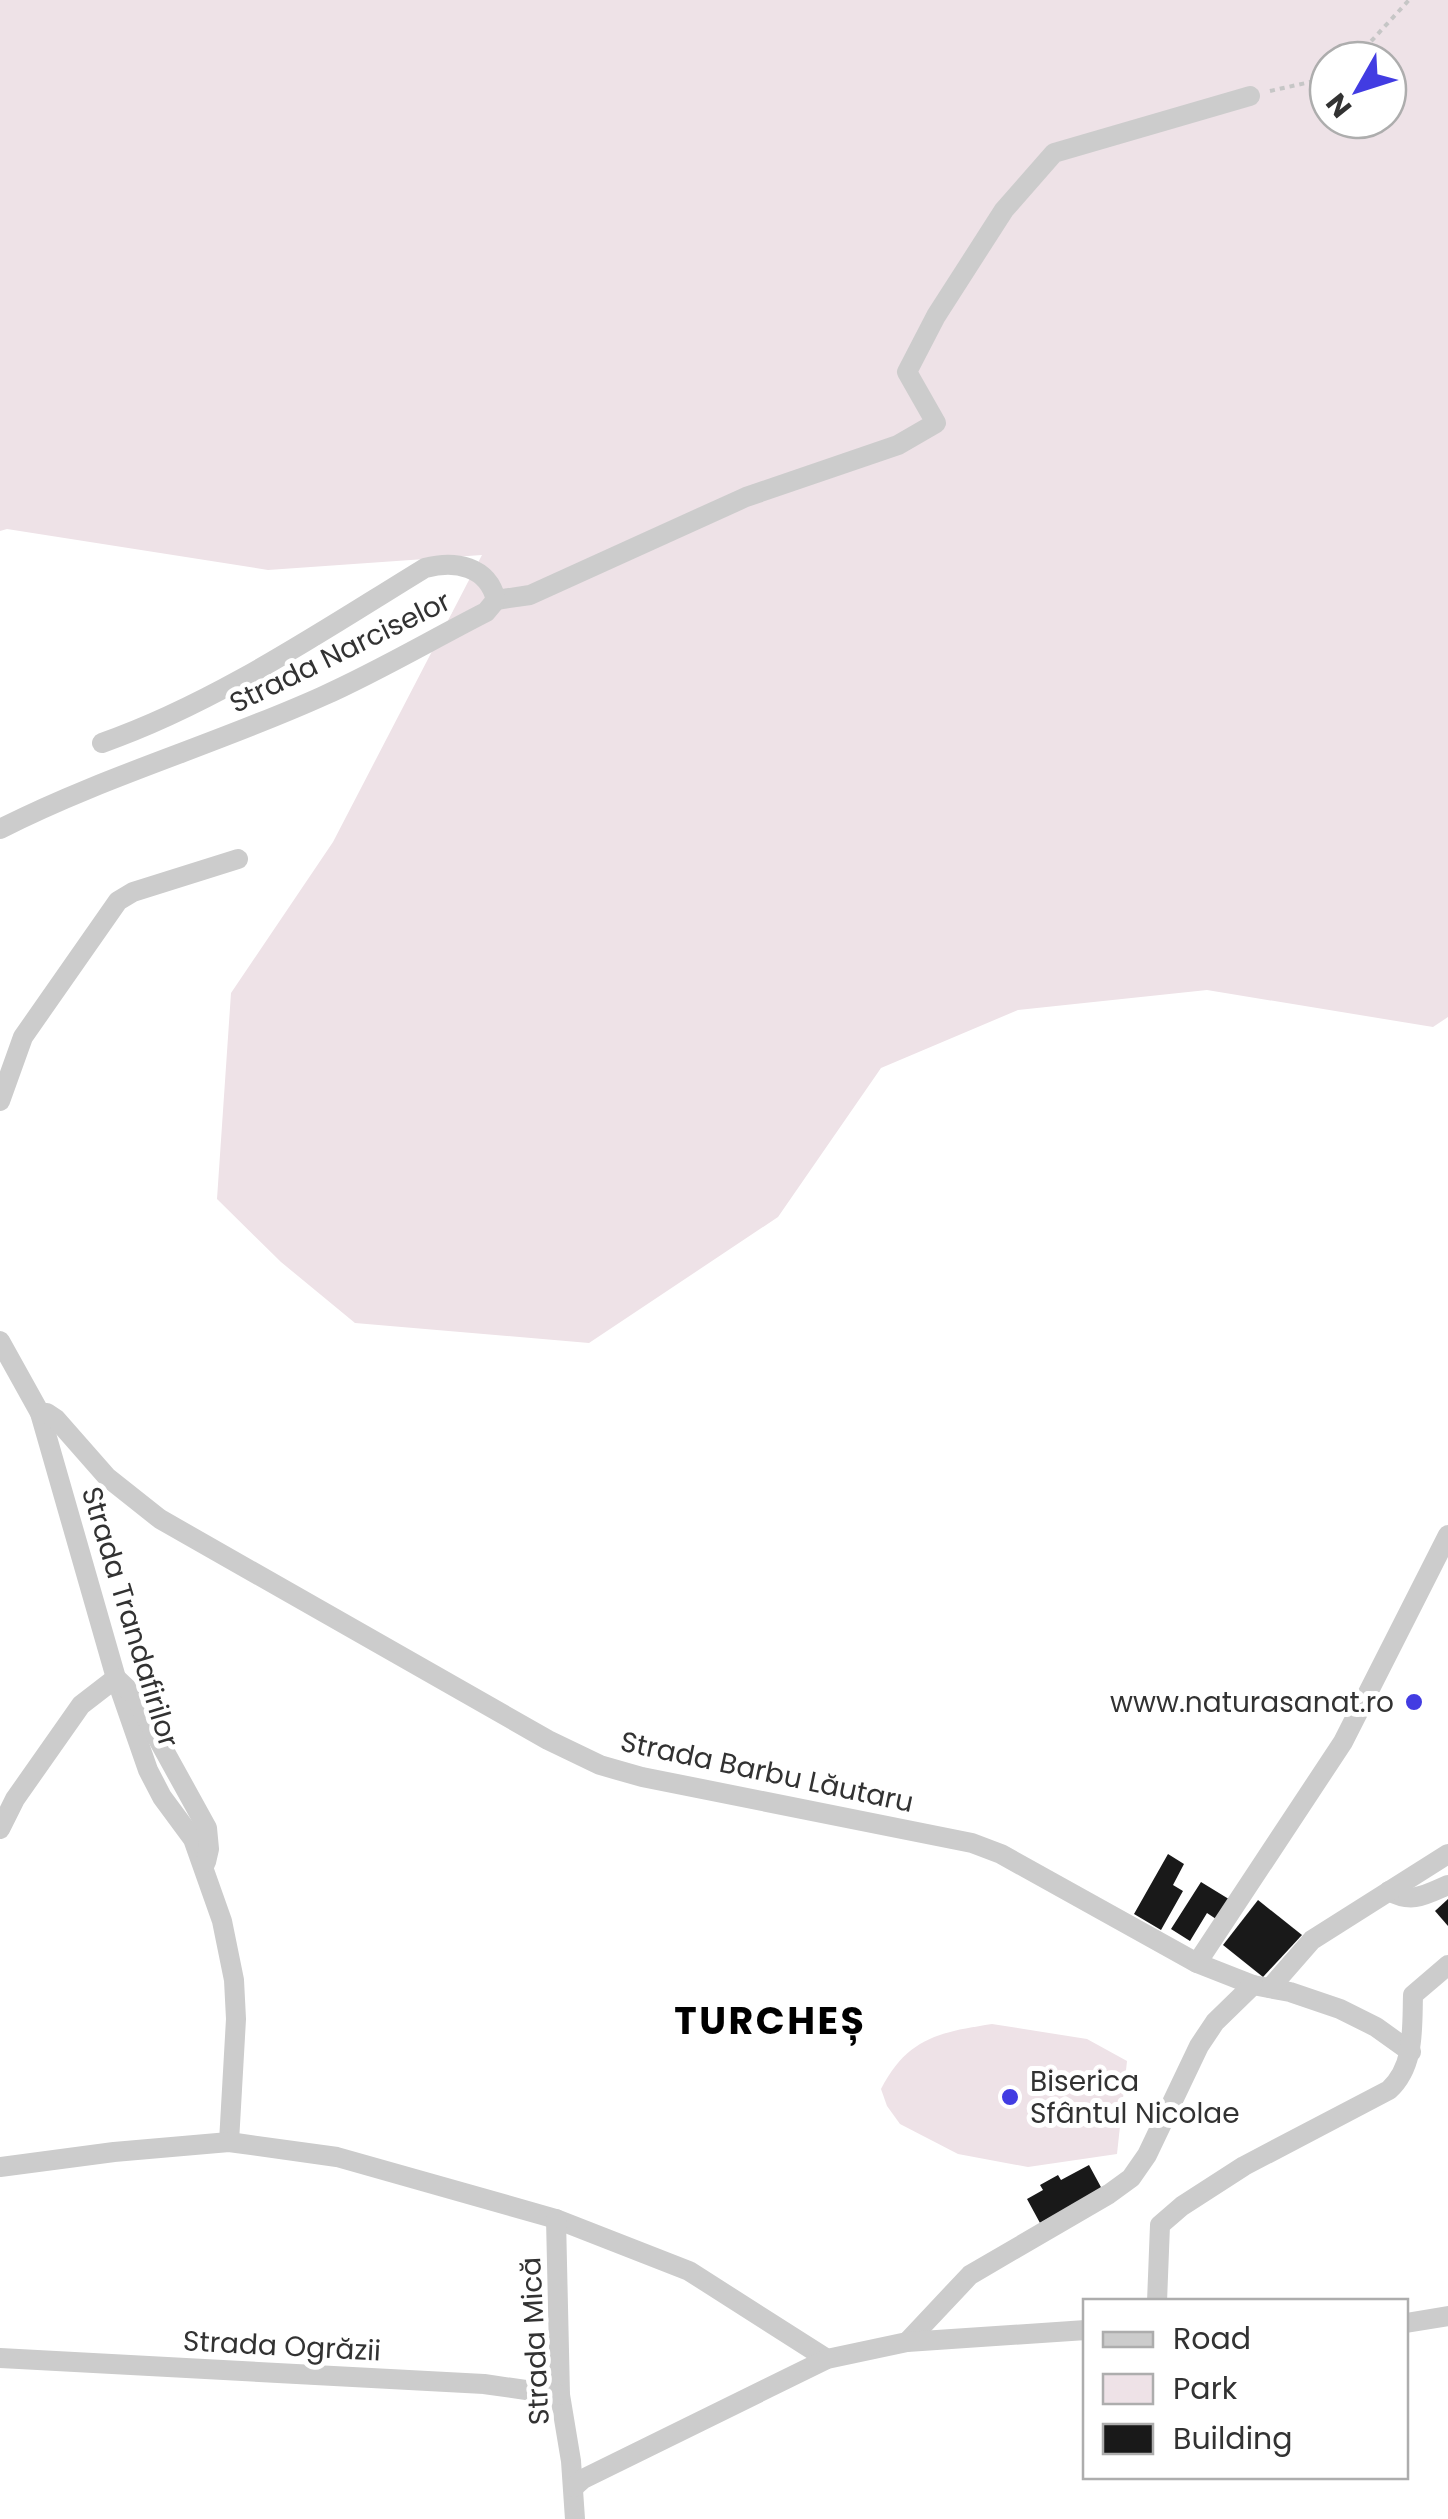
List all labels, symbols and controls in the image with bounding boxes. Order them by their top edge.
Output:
north arrow [1308,40,1408,140]
text: N [1317,85,1361,126]
street label: Strada Narciselor [223,582,457,722]
street label: Strada Trandafirilor [72,1482,188,1752]
place label: www.naturasanat.ro [1110,1683,1394,1722]
marker: www.naturasanat.ro [1403,1691,1425,1713]
street label: Strada Barbu Lăutaru [617,1722,917,1822]
district label: TURCHEȘ [674,1994,868,2047]
place label: Biserica Sfântul Nicolae [1030,2062,1240,2133]
marker: Biserica Sfântul Nicolae [999,2086,1021,2108]
street label: Strada Mică [511,2256,559,2426]
legend [1083,2299,1408,2479]
text: Road [1173,2317,1251,2360]
street label: Strada Ogrăzii [182,2321,382,2371]
text: Park [1173,2367,1238,2410]
text: Building [1173,2417,1293,2460]

